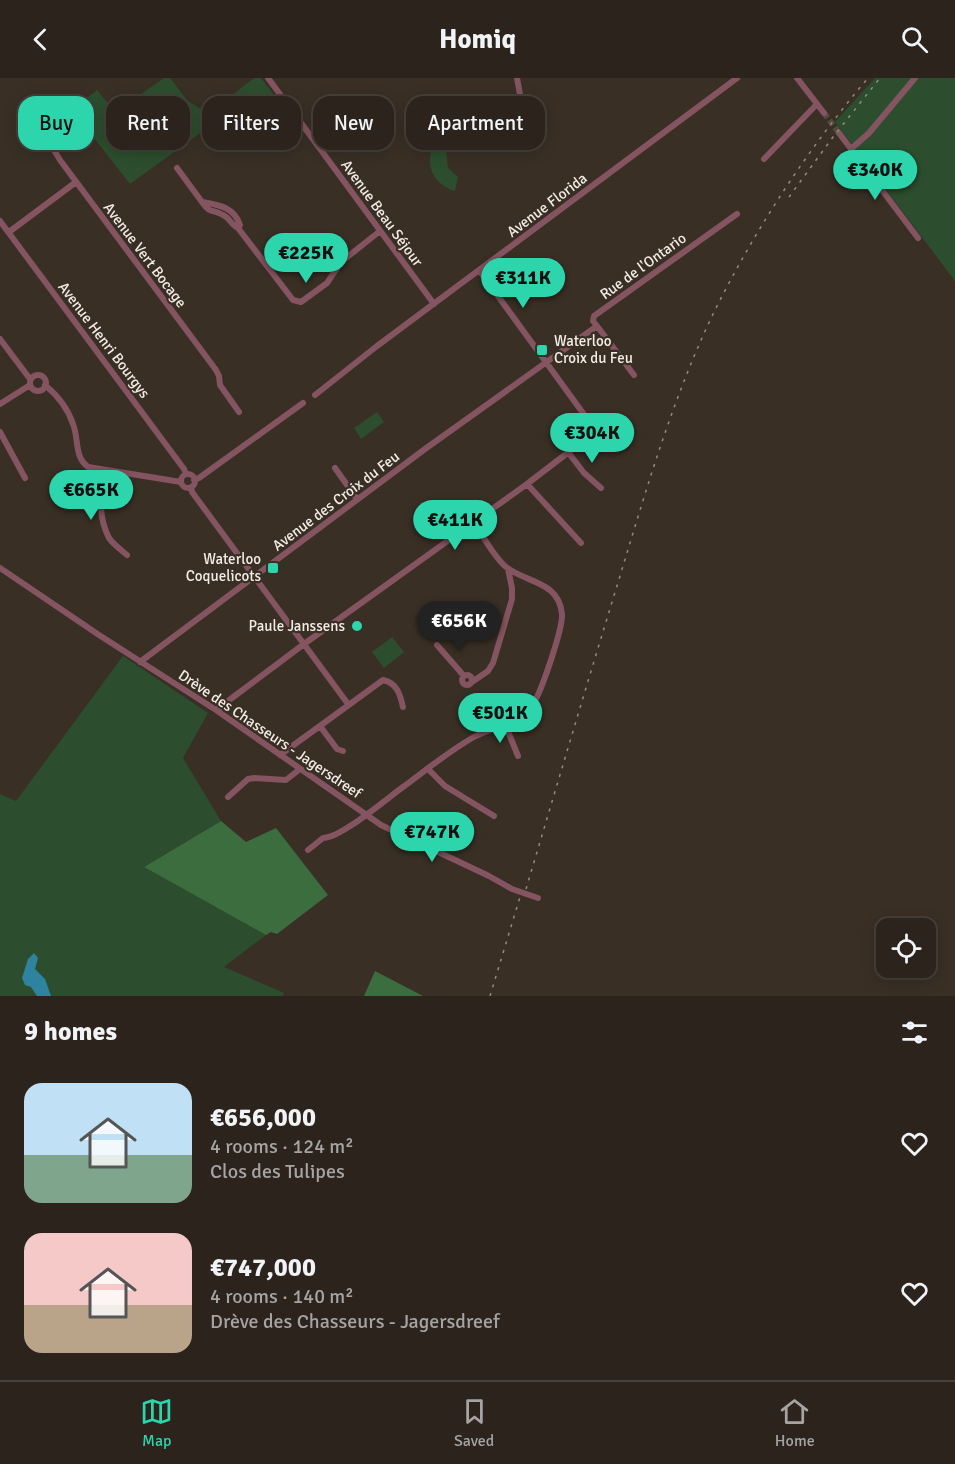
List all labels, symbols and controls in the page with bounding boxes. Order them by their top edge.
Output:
icon: back [24,23,57,56]
text: Homiq [439,23,516,56]
icon: search [898,23,931,56]
chip: Buy [18,96,94,150]
chip: Rent [106,96,190,150]
chip: Filters [202,96,301,150]
chip: New [313,96,394,150]
chip: Apartment [406,96,545,150]
pin: €340K [833,150,917,201]
street label: Avenue Beau Séjour [337,156,427,270]
text: €340K [847,157,903,182]
street label: Avenue Florida [503,169,591,241]
street label: Avenue Vert Bocage [100,199,190,311]
street label: Rue de l'Ontario [596,229,690,303]
pin: €225K [264,233,348,284]
text: €225K [278,240,334,265]
pin: €311K [481,258,565,309]
text: €311K [495,265,551,290]
street label: Avenue Henri Bourgys [54,278,154,402]
place label: Waterloo Croix du Feu [554,332,633,367]
marker: Waterloo Croix du Feu [535,343,549,357]
pin: €304K [550,413,634,464]
text: €304K [564,420,620,445]
street label: Avenue des Croix du Feu [269,447,403,555]
pin: €665K [49,470,133,521]
text: €665K [63,477,119,502]
pin: €411K [413,500,497,551]
text: €411K [427,507,483,532]
place label: Waterloo Coquelicots [186,550,261,585]
marker: Waterloo Coquelicots [266,561,280,575]
pin: €656K [417,601,501,652]
text: €656K [431,608,487,633]
place label: Paule Janssens [248,617,345,635]
marker: Paule Janssens [350,619,364,633]
street label: Drève des Chasseurs - Jagersdreef [175,666,366,803]
pin: €501K [458,693,542,744]
text: €501K [472,700,528,725]
pin: €747K [390,812,474,863]
text: €747K [404,819,460,844]
map controls [876,918,936,978]
button: locate [876,918,936,978]
text: 9 homes [24,1016,117,1048]
icon: filters [898,1016,931,1049]
text: €656,000 [210,1102,316,1134]
icon: home [72,1107,144,1179]
icon: heart [898,1127,931,1160]
text: 4 rooms · 124 m² [210,1134,354,1159]
text: Clos des Tulipes [210,1159,345,1184]
text: €747,000 [210,1252,316,1284]
icon: home [72,1257,144,1329]
icon: heart [898,1277,931,1310]
text: 4 rooms · 140 m² [210,1284,354,1309]
text: Drève des Chasseurs - Jagersdreef [210,1309,500,1334]
tab: Map [140,1395,173,1451]
tab: Saved [454,1395,494,1451]
tab: Home [775,1395,815,1451]

